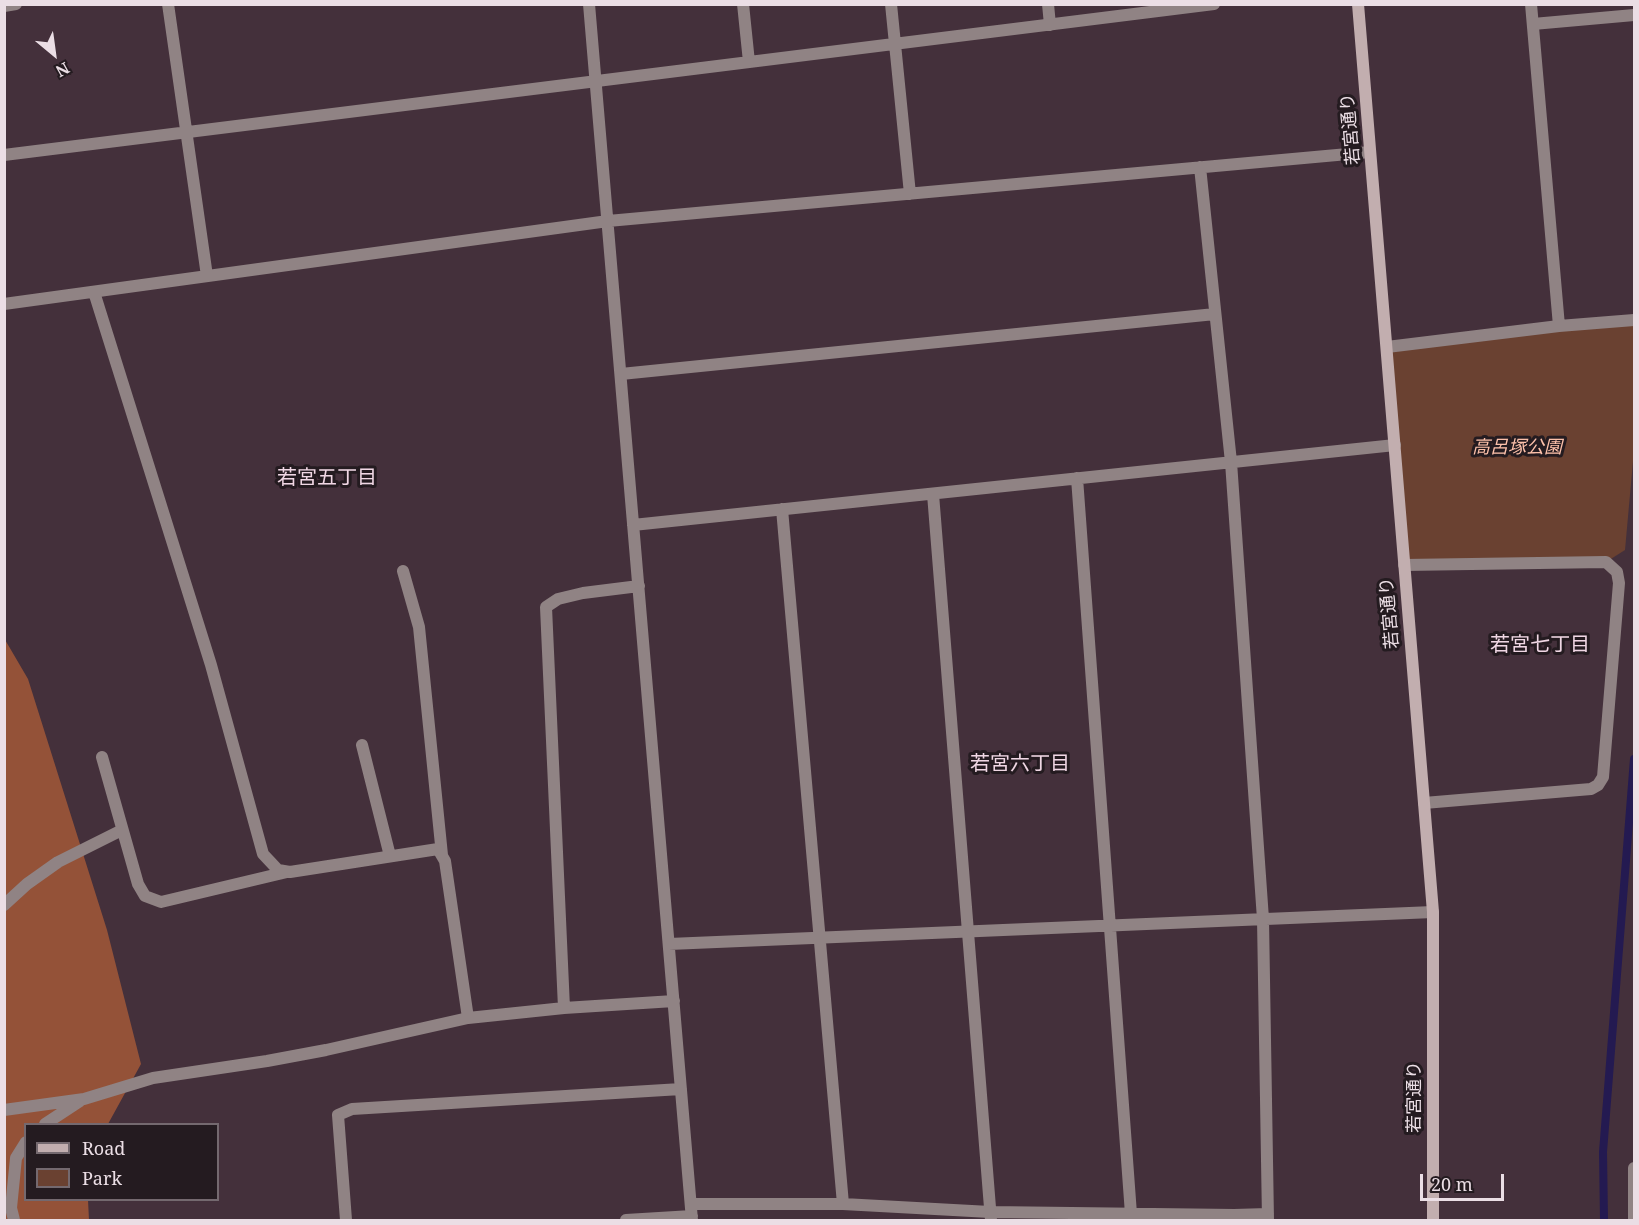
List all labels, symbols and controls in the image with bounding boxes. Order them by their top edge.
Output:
north arrow [24,24,84,84]
text: N [52,57,74,82]
street label: 若宮通り [1337,92,1365,166]
park label: 高呂塚公園 [1472,437,1562,459]
district label: 若宮五丁目 [277,466,377,490]
street label: 若宮通り [1376,576,1404,650]
district label: 若宮七丁目 [1490,633,1590,657]
district label: 若宮六丁目 [970,752,1070,776]
street label: 若宮通り [1404,1061,1426,1133]
legend [24,1123,219,1201]
text: Road [82,1136,125,1160]
scale bar [1423,1162,1507,1200]
text: Park [82,1166,122,1190]
text: 20 m [1431,1172,1473,1196]

